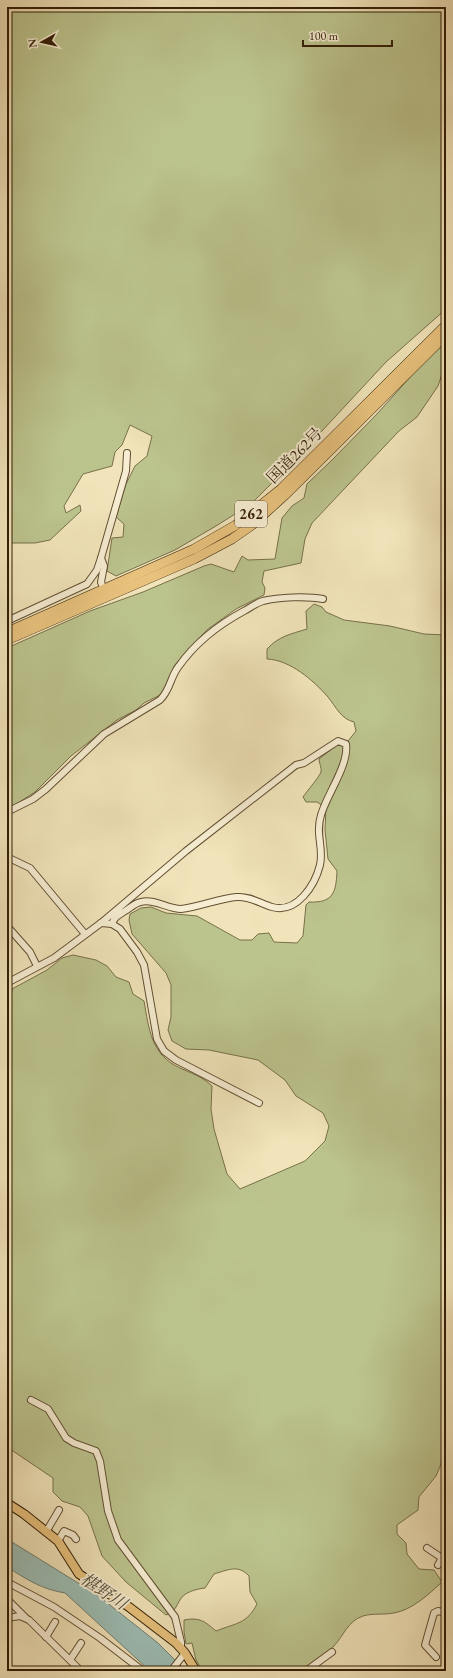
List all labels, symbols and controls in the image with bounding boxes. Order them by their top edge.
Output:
north arrow [22,22,62,62]
scale bar [303,22,392,48]
text: 100 m [309,28,339,44]
text: N [25,38,40,49]
street label: 国道262号 [262,423,327,488]
road number: 262 [235,501,267,527]
water label: 椹野川 [77,1568,133,1615]

